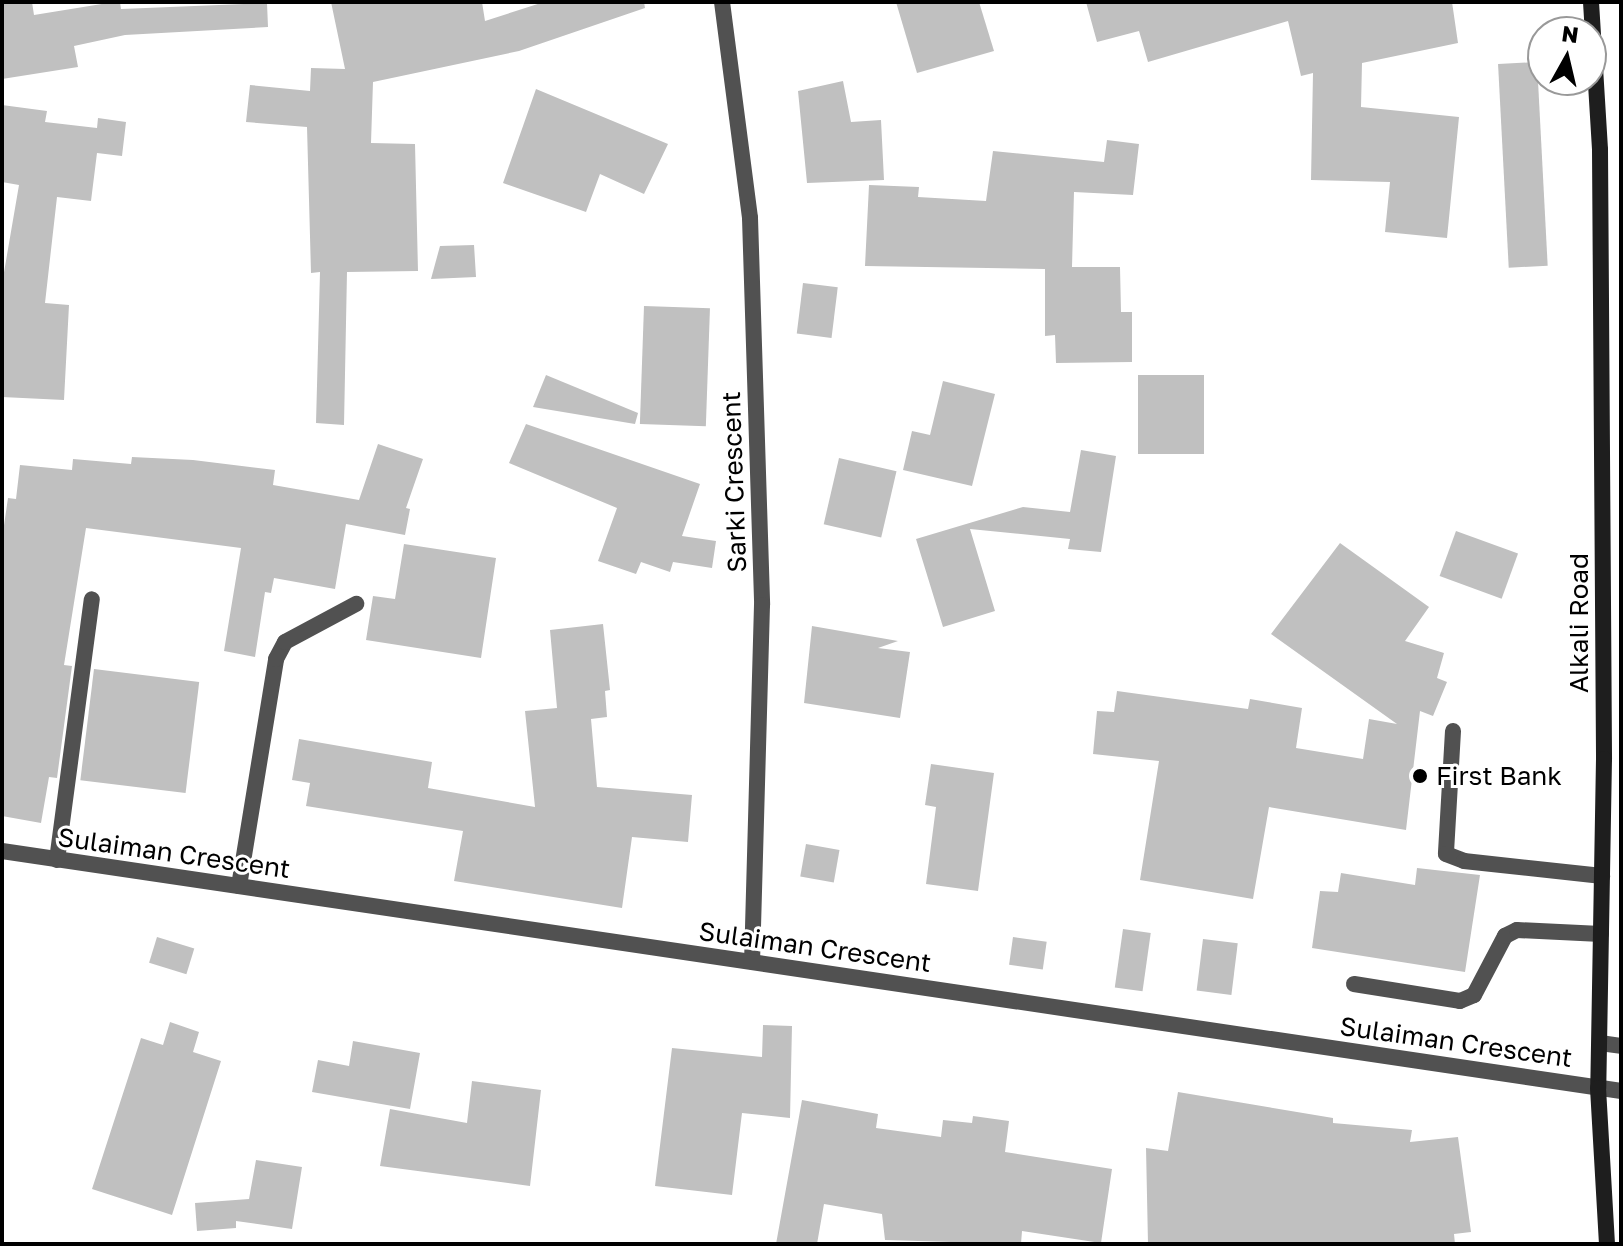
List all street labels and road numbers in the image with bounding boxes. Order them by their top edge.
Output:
street label: Sarki Crescent [715,391,753,573]
street label: Alkali Road [1563,553,1595,693]
street label: Sulaiman Crescent [56,821,292,885]
street label: Sulaiman Crescent [697,915,933,979]
street label: Sulaiman Crescent [1338,1010,1574,1074]

